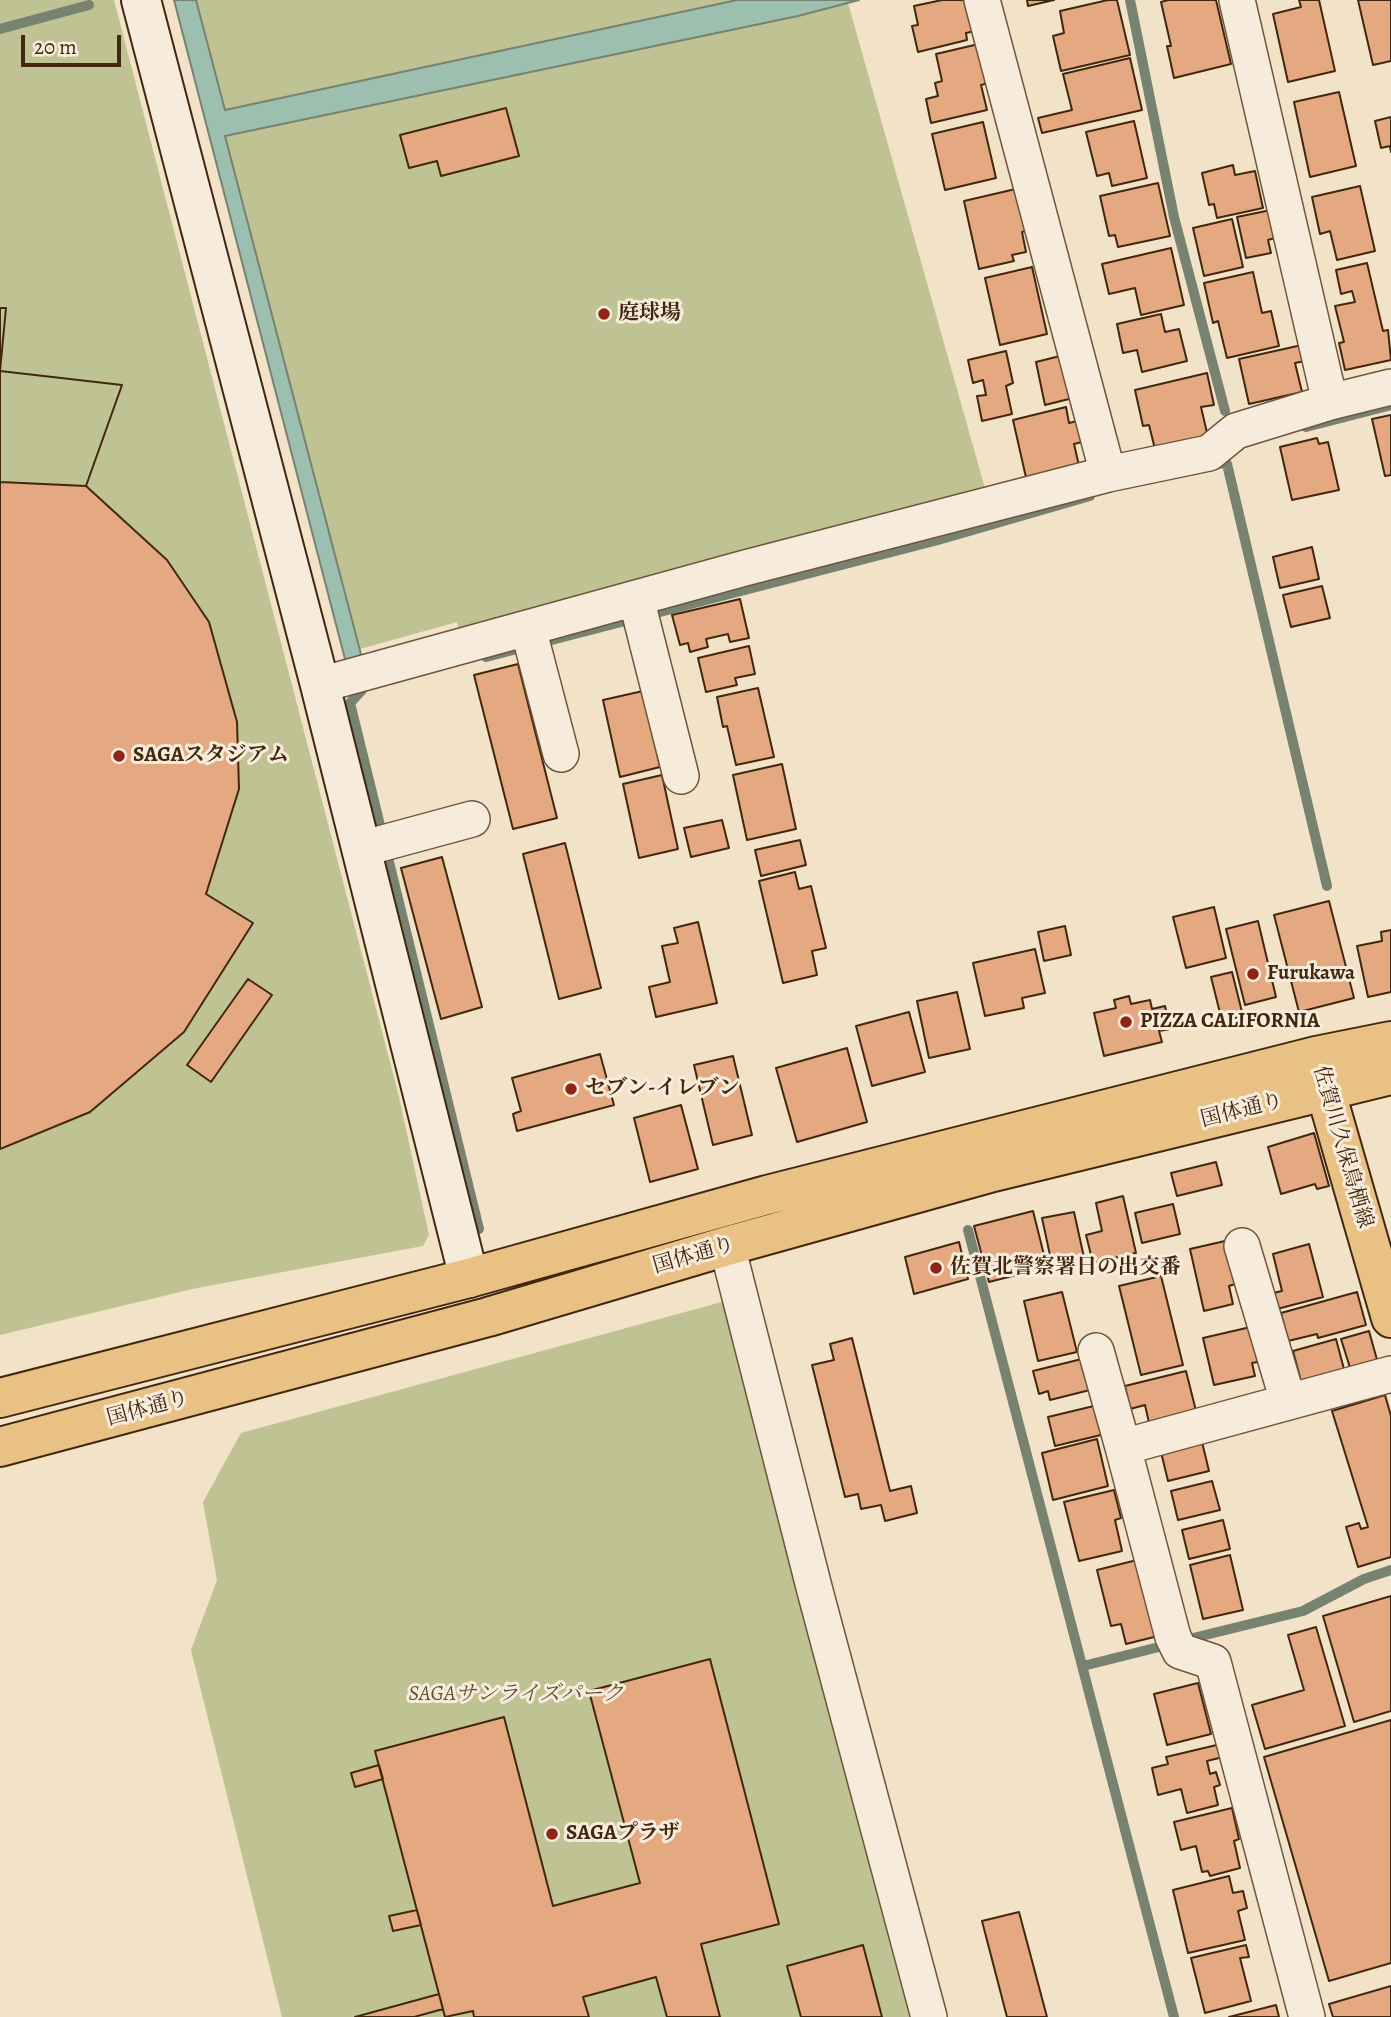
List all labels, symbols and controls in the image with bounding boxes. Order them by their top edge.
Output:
scale bar [24,21,124,65]
text: 20 m [34,33,77,61]
place label: 庭球場 [618,301,681,327]
marker: 庭球場 [596,306,612,322]
place label: SAGAスタジアム [133,743,289,769]
marker: SAGAスタジアム [111,748,127,764]
place label: Furukawa [1267,961,1355,987]
marker: Furukawa [1245,966,1261,982]
place label: PIZZA CALIFORNIA [1140,1009,1320,1035]
marker: PIZZA CALIFORNIA [1118,1014,1134,1030]
street label: 佐賀川久保鳥栖線 [1307,1063,1377,1231]
place label: セブン-イレブン [585,1076,739,1102]
marker: セブン-イレブン [563,1081,579,1097]
street label: 国体通り [1198,1089,1286,1133]
street label: 国体通り [650,1232,738,1280]
place label: 佐賀北警察署日の出交番 [950,1255,1181,1281]
marker: 佐賀北警察署日の出交番 [928,1260,944,1276]
street label: 国体通り [104,1386,192,1432]
park label: SAGAサンライズパーク [408,1682,624,1708]
place label: SAGAプラザ [566,1821,680,1847]
marker: SAGAプラザ [544,1826,560,1842]

